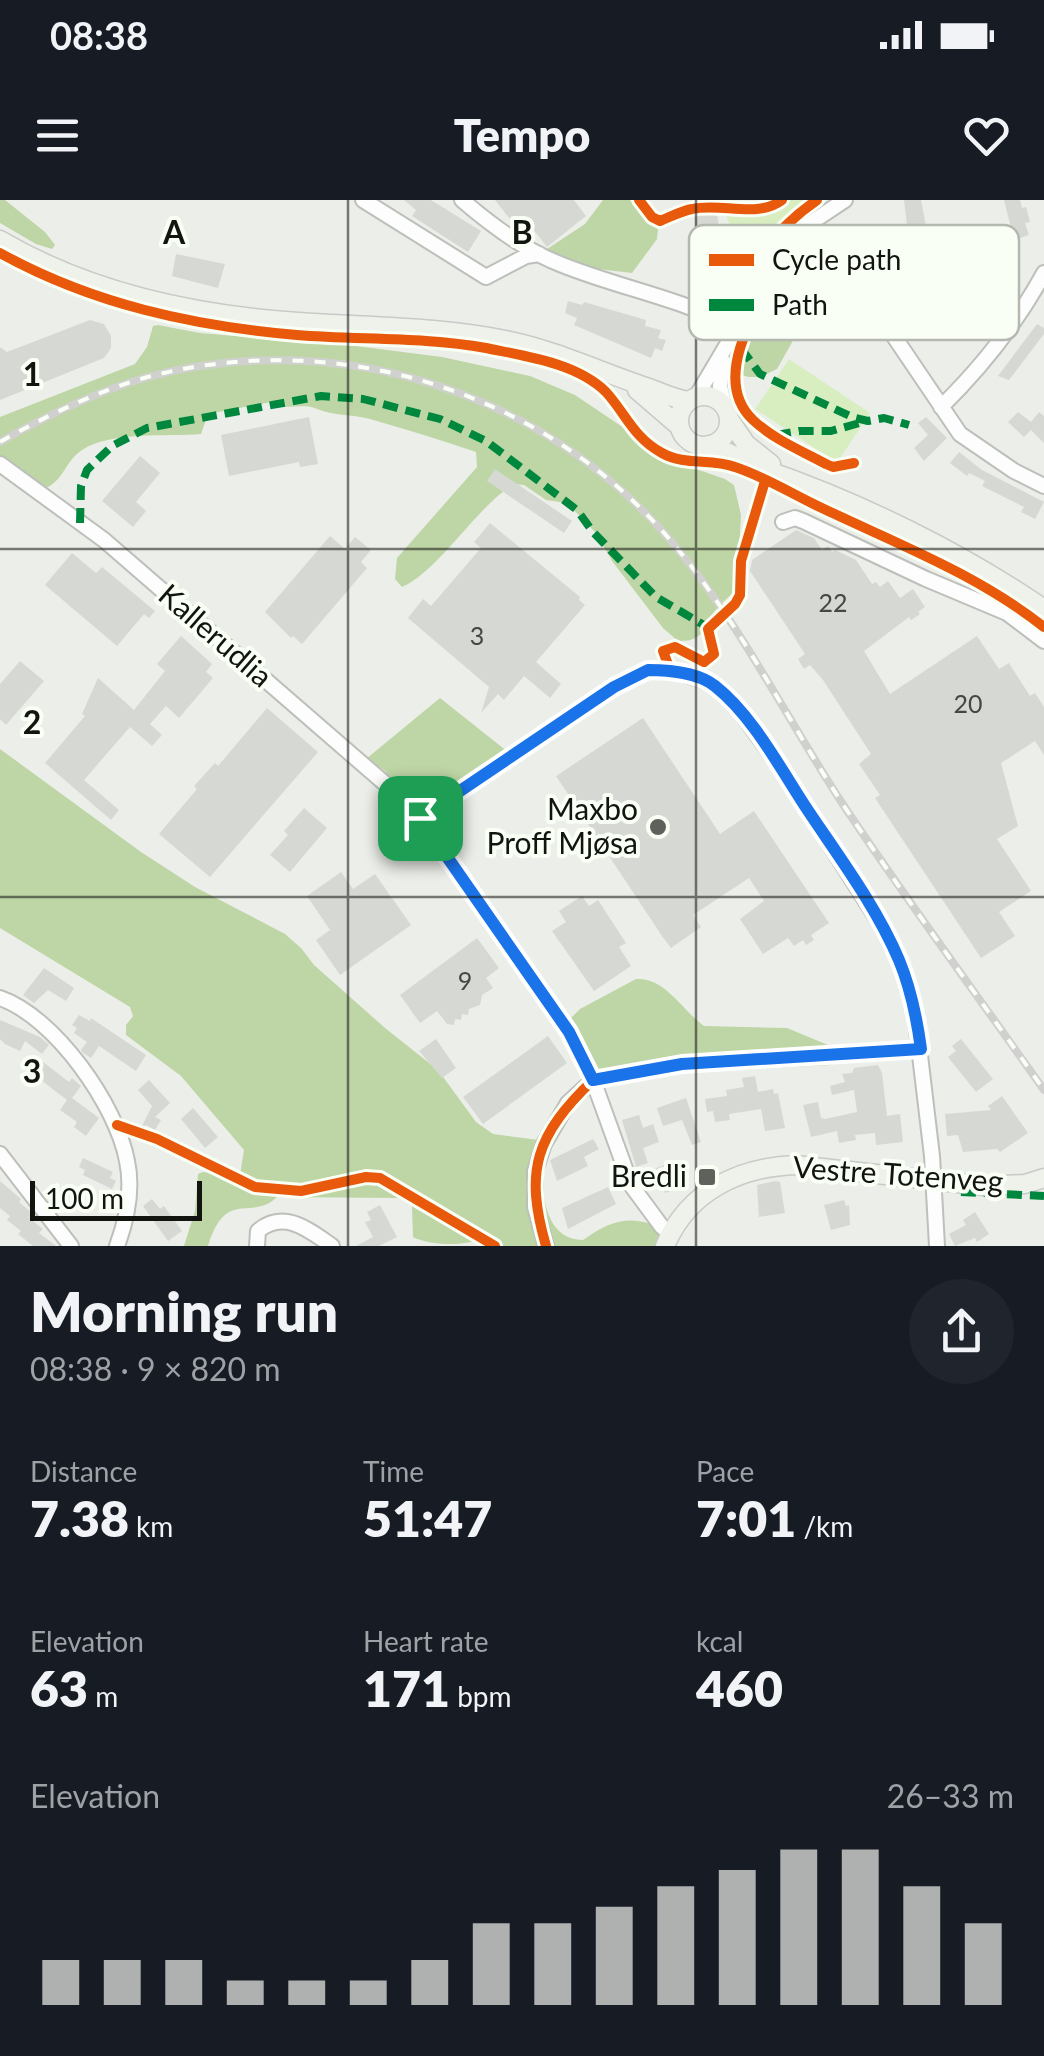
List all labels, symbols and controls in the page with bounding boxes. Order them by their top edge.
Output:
text: 08:38 [50,12,148,58]
icon: menu [30,108,85,163]
text: Tempo [454,108,590,162]
icon: heart [959,108,1014,163]
text: A [162,212,186,251]
text: B [511,212,533,251]
legend [689,225,1019,340]
text: Cycle path [772,242,901,276]
text: Path [772,287,828,321]
text: 1 [23,354,41,393]
street label: Kallerudlia [152,576,280,693]
house number: 22 [818,587,848,617]
house number: 3 [470,620,484,650]
house number: 20 [953,688,983,718]
text: 2 [23,702,41,741]
pin [378,776,463,861]
place label: Maxbo Proff Mjøsa [486,790,638,860]
icon: arrive [393,791,448,846]
marker: Maxbo Proff Mjøsa [647,816,669,838]
house number: 9 [458,965,472,995]
text: 3 [23,1051,41,1090]
street label: Vestre Totenveg [792,1148,1005,1198]
place label: Bredli [611,1157,687,1193]
marker: Bredli [696,1166,718,1188]
scale bar [30,1176,202,1220]
text: 100 m [45,1181,124,1215]
text: Morning run [30,1278,338,1344]
button: share [909,1279,1014,1384]
text: 08:38 · 9 × 820 m [30,1349,281,1388]
text: Distance [30,1454,137,1488]
text: Time [363,1454,424,1488]
text: Pace [696,1454,754,1488]
text: 7.38 [30,1488,129,1548]
text: 51:47 [363,1488,492,1548]
text: 7:01 [696,1488,796,1548]
text: km [129,1509,173,1543]
text: /km [796,1509,853,1543]
text: Elevation [30,1624,144,1658]
text: Heart rate [363,1624,489,1658]
text: kcal [696,1624,743,1658]
text: 63 [30,1658,88,1718]
text: 171 [363,1658,450,1718]
text: 460 [696,1658,783,1718]
text: m [88,1679,118,1713]
text: bpm [450,1679,512,1713]
text: Elevation [30,1776,160,1815]
text: 26–33 m [887,1776,1014,1815]

